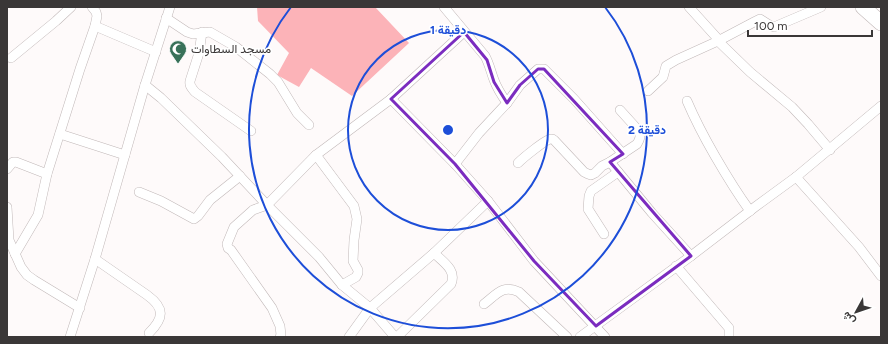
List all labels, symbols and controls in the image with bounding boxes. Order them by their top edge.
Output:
scale bar [748,12,872,38]
text: 100 m [754,19,788,33]
text: 1 دقيقة [430,23,466,37]
mosque icon: مسجد السطاوات [168,39,188,64]
place label: مسجد السطاوات [191,42,271,57]
centre of rings [441,123,455,137]
text: 2 دقيقة [628,123,666,137]
north arrow [836,292,876,332]
text: ش [839,309,858,327]

